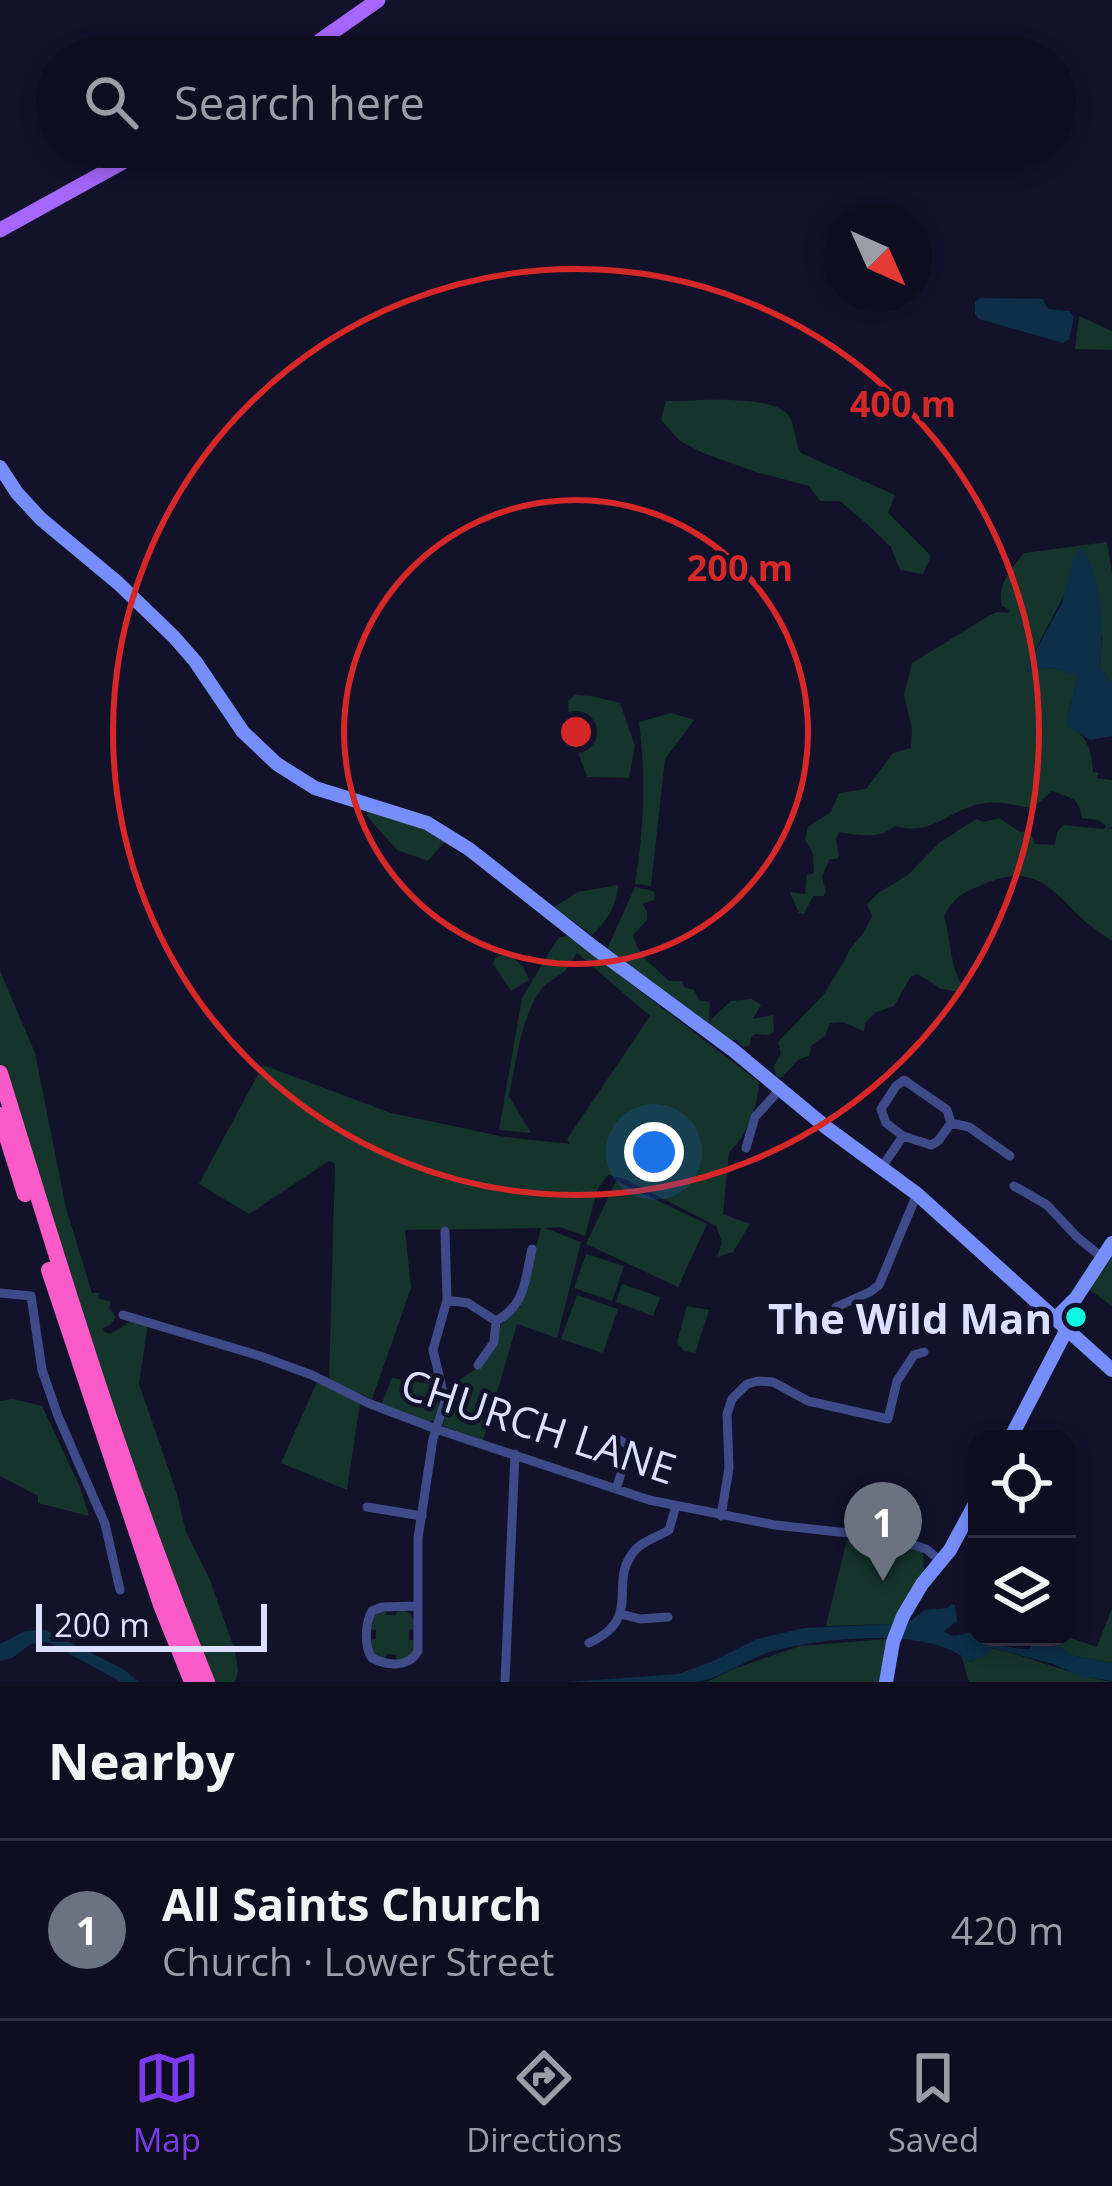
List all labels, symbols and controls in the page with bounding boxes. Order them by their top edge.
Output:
search box [36,36,1076,168]
icon: search [78,69,144,135]
text: Search here [174,72,425,133]
north arrow [824,204,932,312]
text: 400 m [850,379,956,428]
text: 200 m [687,543,793,592]
centre of rings [555,711,597,753]
your location [624,1122,684,1182]
place label: The Wild Man [768,1289,1052,1346]
marker: The Wild Man [1063,1304,1089,1330]
street label: CHURCH LANE [394,1354,684,1496]
map controls [968,1430,1076,1646]
button: locate [968,1430,1076,1538]
pin: 1 [844,1482,922,1581]
button: layers [968,1538,1076,1646]
scale bar [36,1598,267,1651]
text: 200 m [54,1602,150,1647]
text: Nearby [48,1725,235,1795]
text: All Saints Church [162,1873,542,1934]
text: 1 [76,1903,98,1956]
text: 420 m [951,1903,1064,1956]
text: Church · Lower Street [162,1934,554,1987]
tab: Map [133,2045,201,2162]
tab: Directions [466,2045,622,2162]
tab: Saved [888,2045,979,2162]

